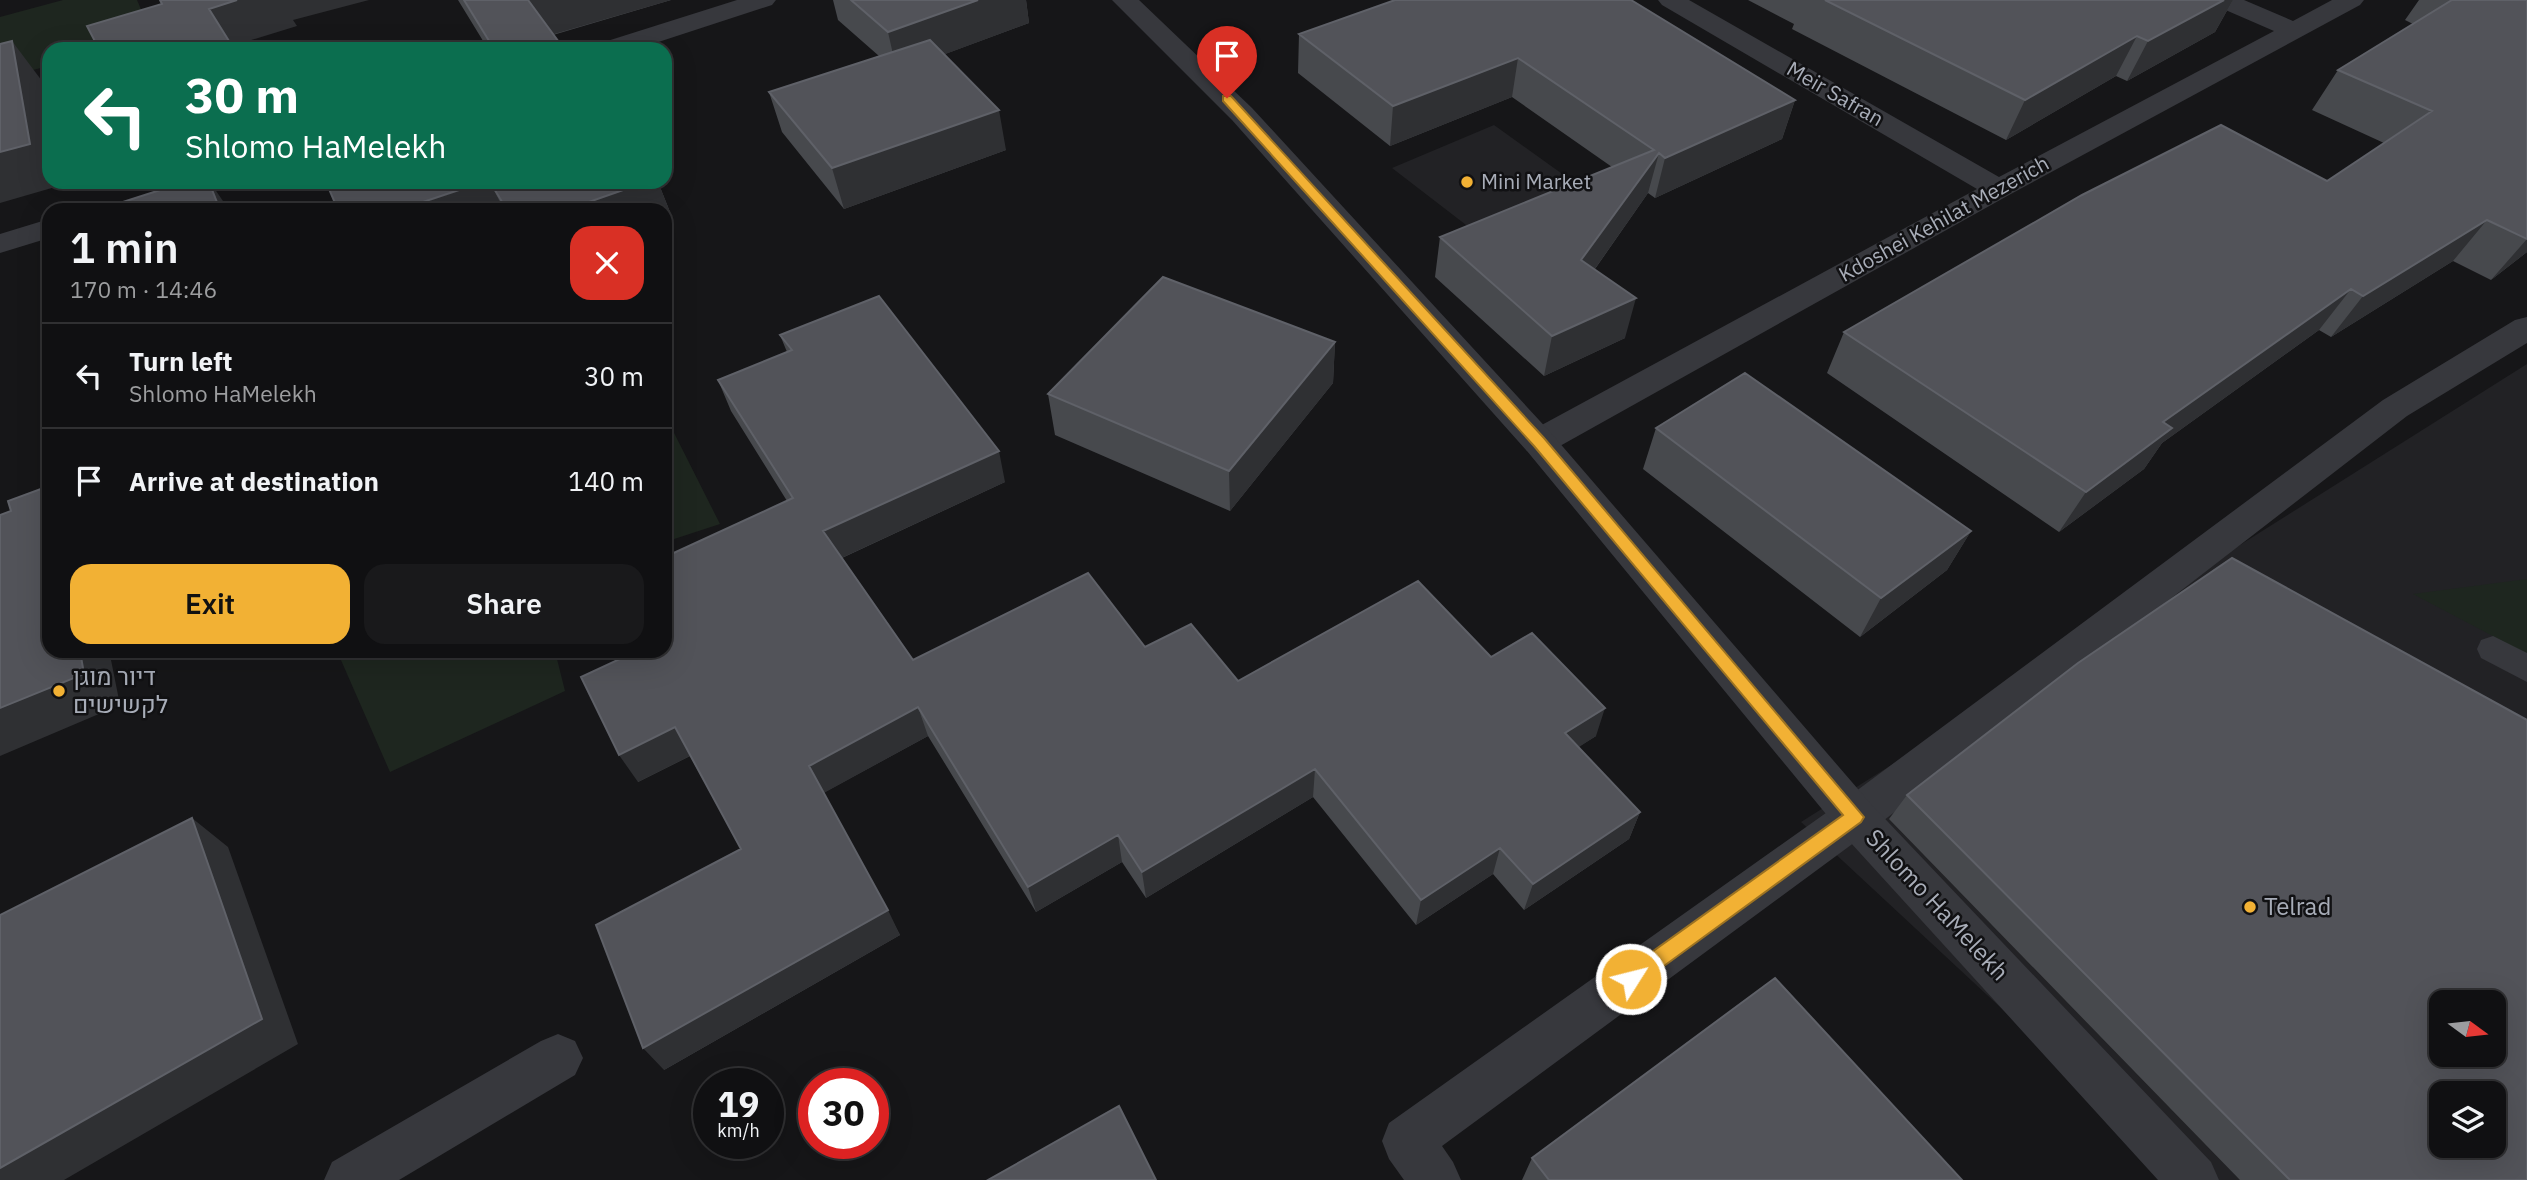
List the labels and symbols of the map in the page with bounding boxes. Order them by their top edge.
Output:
pin [1197,26,1257,98]
street label: Meir Safran [1782,54,1889,132]
street label: Kdoshei Kehilat Mezerich [1833,149,2054,288]
place label: Mini Market [1481,167,1591,195]
marker: Mini Market [1459,174,1475,190]
place label: דיור מוגן לקשישים [73,660,168,720]
marker: דיור מוגן לקשישים [51,683,67,699]
street label: Shlomo HaMelekh [1859,822,2016,987]
place label: Telrad [2264,890,2331,922]
marker: Telrad [2242,899,2258,915]
position arrow [1594,942,1668,1016]
north arrow [2429,990,2506,1068]
speed limit sign: 30 [798,1068,889,1159]

